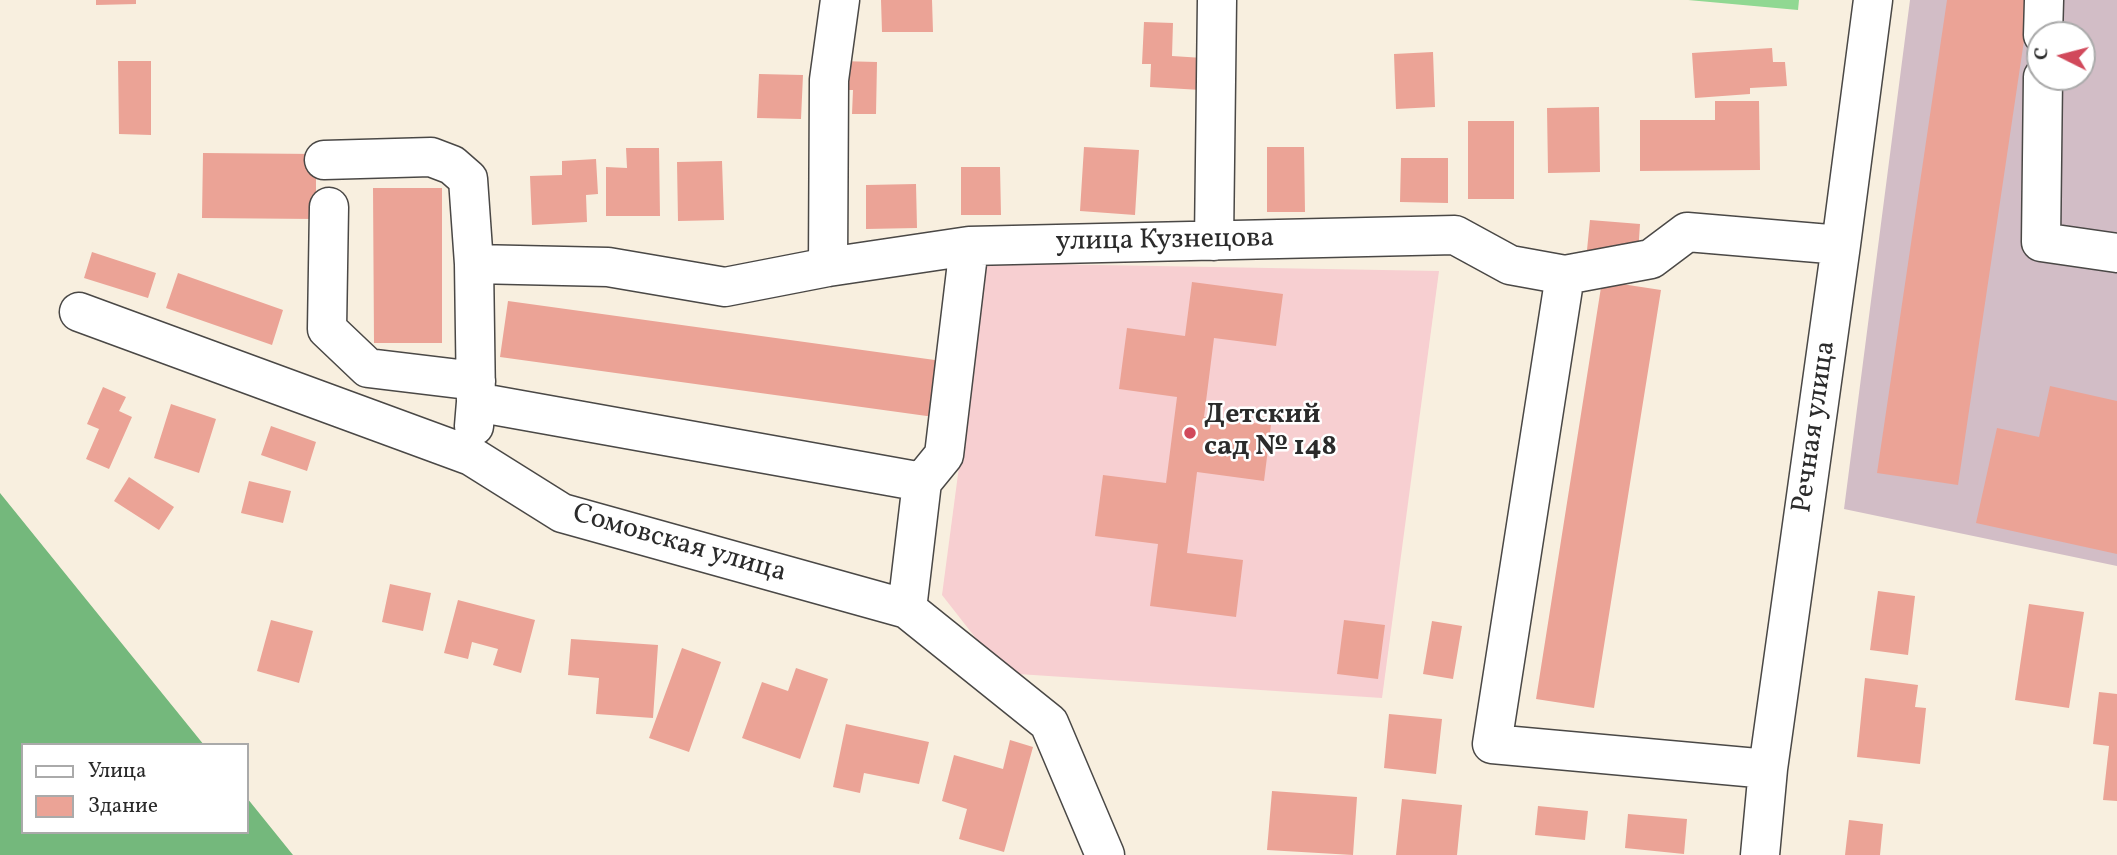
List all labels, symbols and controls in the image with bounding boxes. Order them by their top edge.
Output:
north arrow [2026,21,2096,91]
text: С [2029,47,2056,61]
street label: улица Кузнецова [1055,223,1275,261]
street label: Речная улица [1787,339,1845,515]
place label: Детский сад № 148 [1204,400,1337,466]
marker: Детский сад № 148 [1182,425,1198,441]
street label: Сомовская улица [568,498,790,592]
legend [21,743,248,834]
text: Улица [88,757,146,786]
text: Здание [88,792,158,821]

